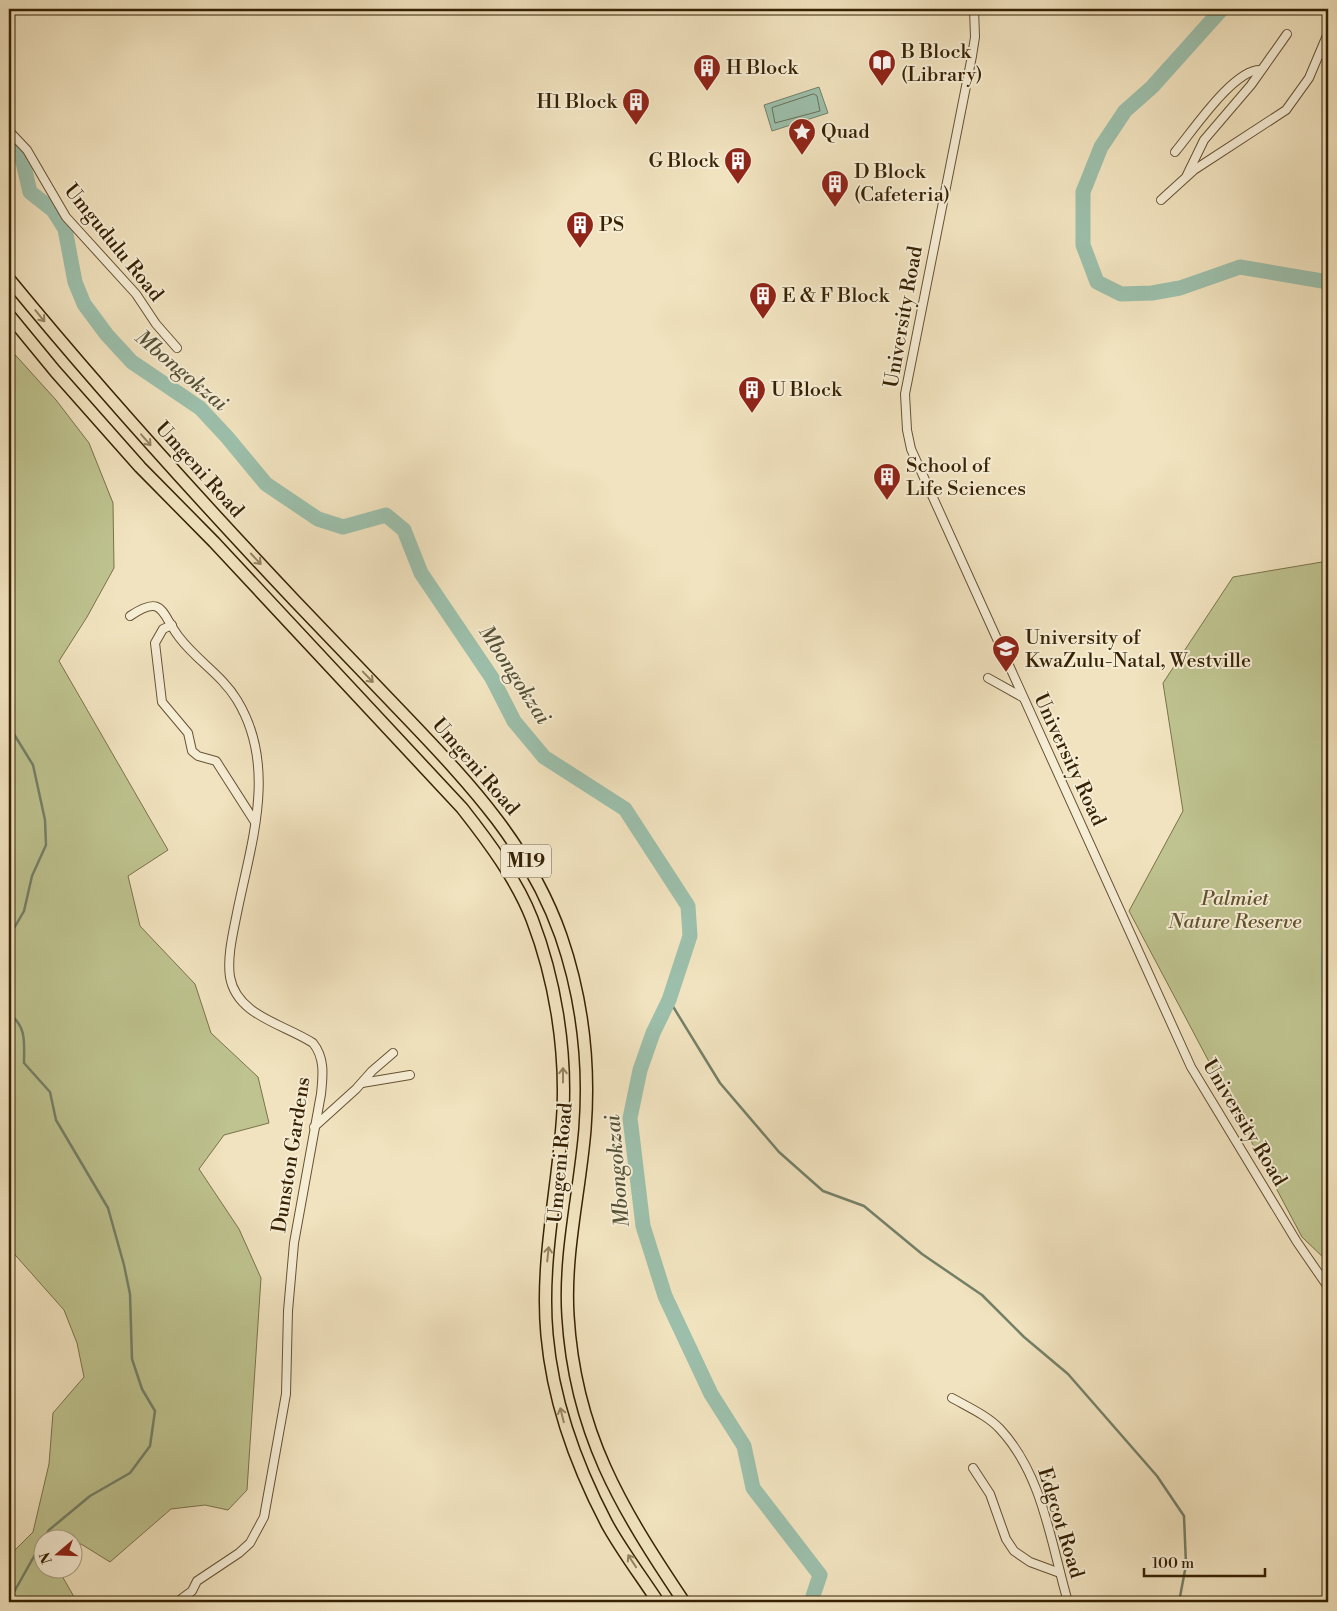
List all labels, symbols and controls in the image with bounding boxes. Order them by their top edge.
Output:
place label: B Block (Library) [900,40,982,88]
library icon: B Block (Library) [867,48,897,87]
building icon: H Block [692,53,722,92]
place label: H Block [726,56,799,81]
building icon: H1 Block [621,87,651,126]
place label: H1 Block [536,90,619,115]
place icon: Quad [787,117,817,156]
place label: Quad [821,120,870,145]
building icon: G Block [723,146,753,185]
place label: G Block [648,149,721,174]
place label: D Block (Cafeteria) [854,160,950,208]
building icon: D Block (Cafeteria) [820,169,850,208]
street label: Umgudulu Road [58,179,168,307]
building icon: PS [565,210,595,249]
place label: PS [599,213,624,238]
street label: University Road [879,244,929,390]
building icon: E & F Block [748,281,778,320]
place label: E & F Block [782,284,891,309]
one-way arrow [34,310,45,323]
water label: Mbongokzai [129,325,233,418]
building icon: U Block [737,375,767,414]
place label: U Block [771,378,843,403]
street label: Umgeni Road [149,417,249,524]
one-way arrow [140,433,151,446]
place label: School of Life Sciences [906,454,1026,502]
building icon: School of Life Sciences [872,462,902,501]
one-way arrow [250,553,262,566]
water label: Mbongokzai [472,621,556,730]
place label: University of KwaZulu-Natal, Westville [1025,626,1251,674]
school or university icon: University of KwaZulu-Natal, Westville [991,634,1021,673]
one-way arrow [362,671,374,683]
street label: University Road [1027,690,1111,831]
street label: Umgeni Road [426,713,525,821]
road number: M19 [501,844,551,878]
park label: Palmiet Nature Reserve [1167,887,1302,935]
street label: University Road [1196,1055,1292,1192]
one-way arrow [558,1067,568,1084]
street label: Dunston Gardens [267,1075,317,1235]
street label: Umgeni Road [543,1101,579,1224]
water label: Mbongokzai [600,1113,636,1228]
one-way arrow [543,1247,553,1263]
one-way arrow [557,1408,566,1424]
street label: Edgcot Road [1031,1465,1089,1582]
north arrow [32,1528,82,1578]
scale bar [1144,1546,1266,1578]
text: N [36,1550,57,1566]
text: 100 m [1152,1554,1194,1573]
one-way arrow [626,1555,636,1569]

